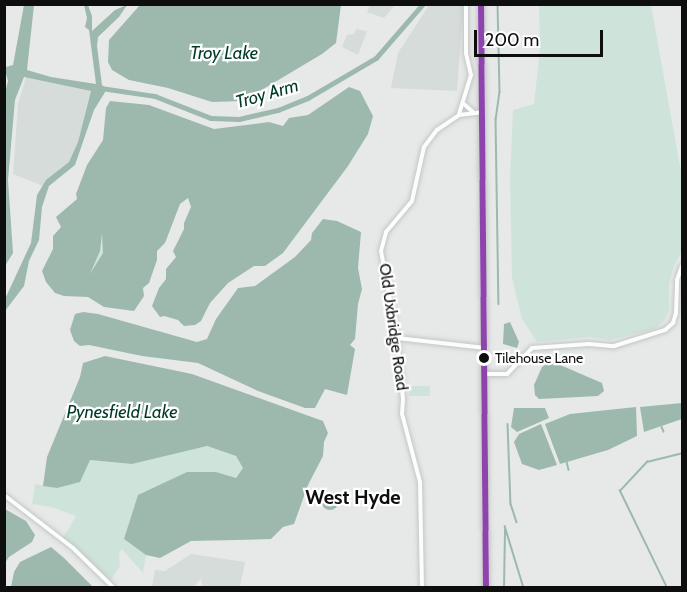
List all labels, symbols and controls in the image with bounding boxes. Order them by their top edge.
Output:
scale bar [477,18,606,56]
text: 200 m [485,29,539,51]
water label: Troy Lake [190,42,258,64]
water label: Troy Arm [233,75,301,113]
street label: Old Uxbridge Road [375,262,411,392]
place label: Tilehouse Lane [495,350,583,366]
marker: Tilehouse Lane [478,352,490,364]
water label: Pynesfield Lake [67,401,177,423]
district label: West Hyde [305,485,401,509]

